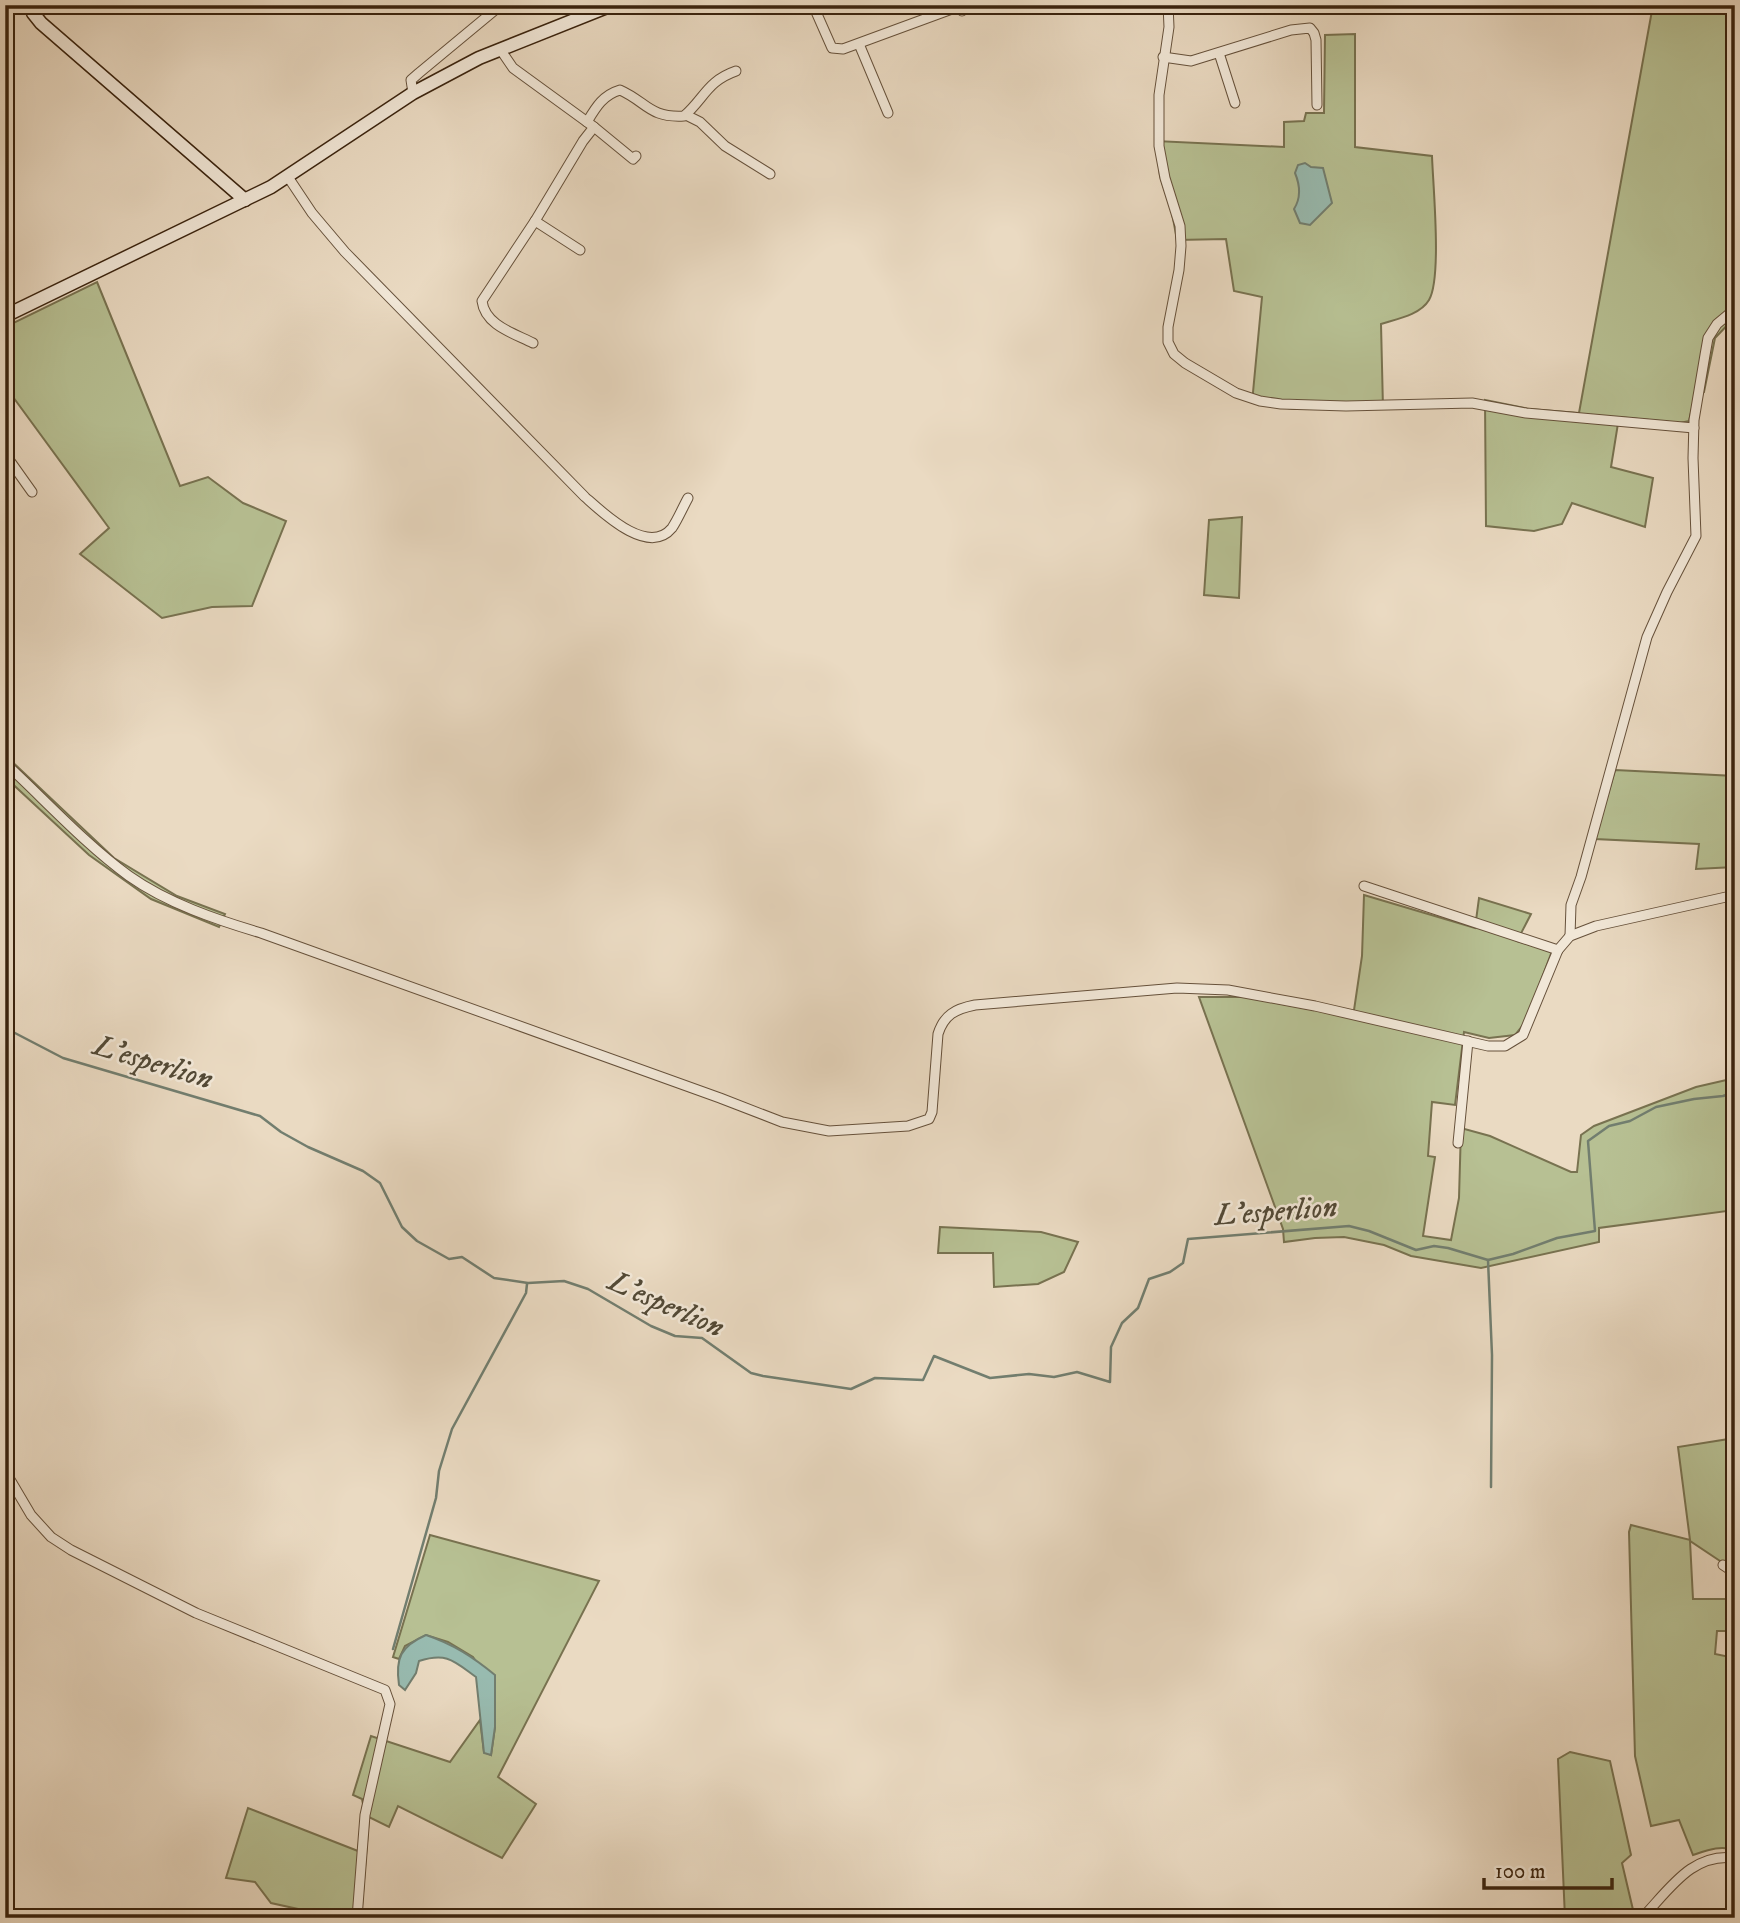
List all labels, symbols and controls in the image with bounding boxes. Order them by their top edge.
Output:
water label: L'esperlion [87,1027,217,1099]
water label: L'esperlion [1211,1189,1339,1235]
water label: L'esperlion [601,1262,730,1347]
scale bar [1484,1846,1612,1890]
text: 100 m [1495,1859,1546,1885]

